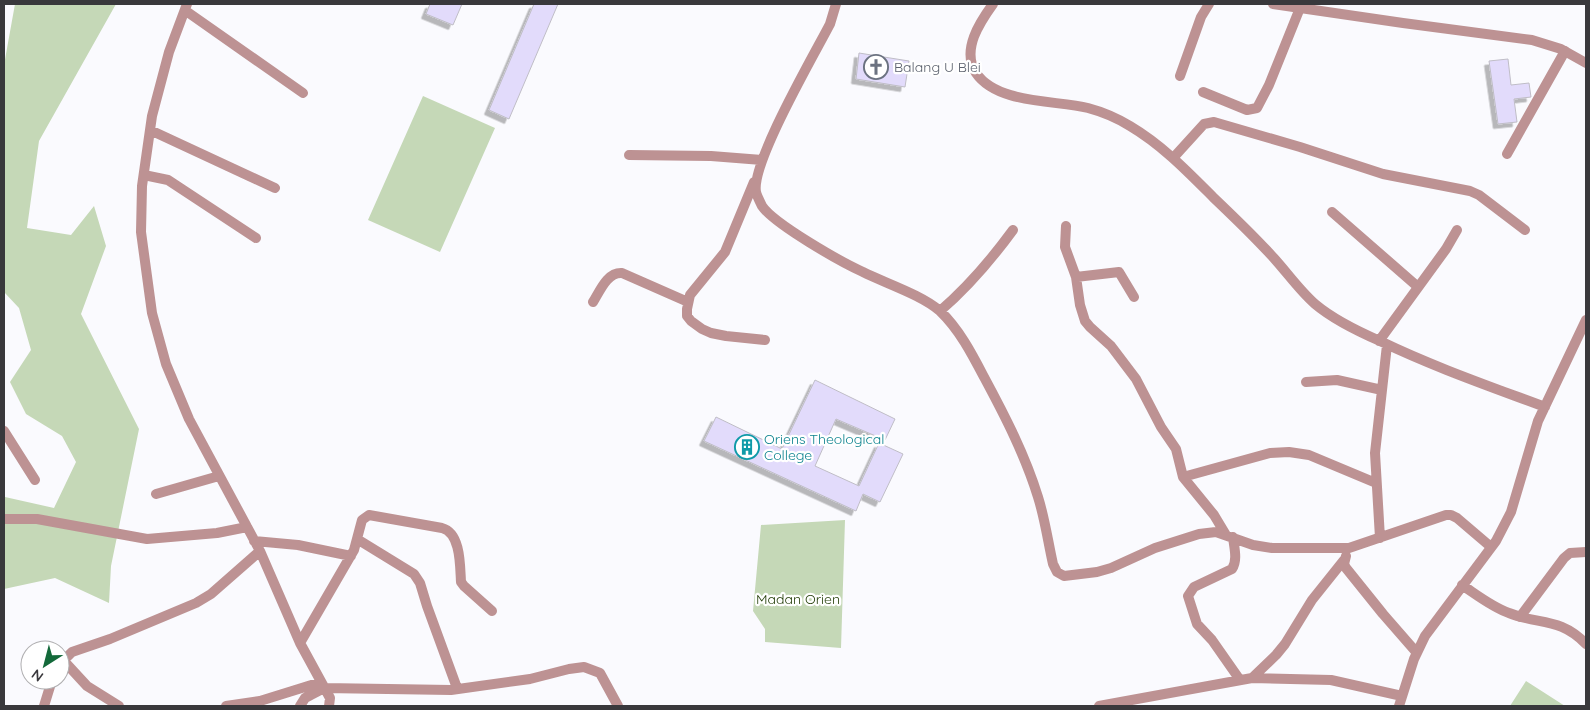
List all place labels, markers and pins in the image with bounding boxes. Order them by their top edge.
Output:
church icon: Balang U Blei [863,54,889,80]
place label: Balang U Blei [894,58,981,76]
place label: Oriens Theological College [764,430,885,464]
building icon: Oriens Theological College [734,434,760,460]

